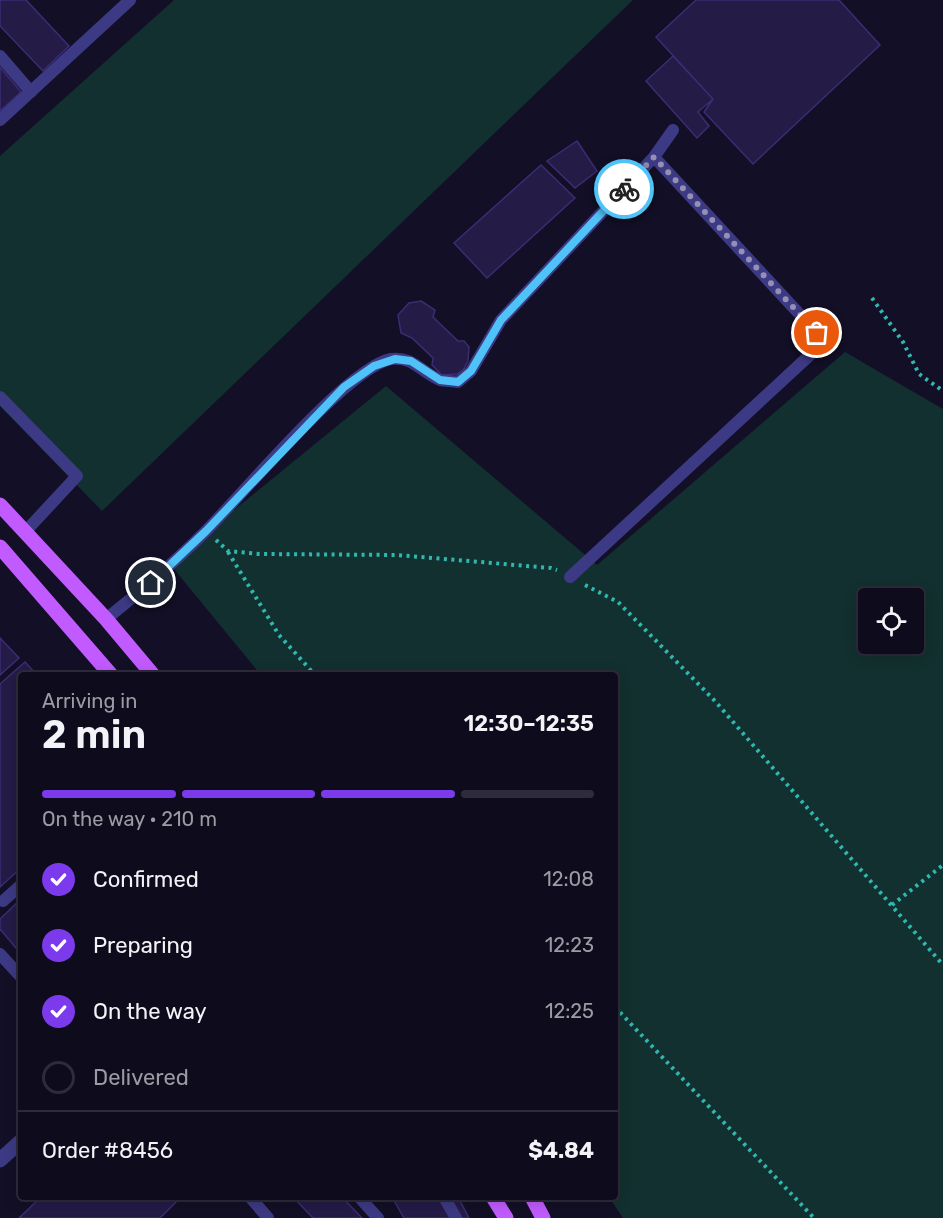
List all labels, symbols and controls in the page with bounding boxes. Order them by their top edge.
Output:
courier [594,159,654,219]
icon: bike [608,173,641,206]
pin [791,307,842,358]
icon: bag [800,316,833,349]
pin [125,557,176,608]
icon: home [134,566,167,599]
map controls [858,588,924,654]
button: locate [858,588,924,654]
text: Arriving in [42,689,137,713]
text: 12:30–12:35 [464,710,594,737]
text: 2 min [42,712,146,758]
text: On the way · 210 m [42,807,217,831]
icon: check [42,863,75,896]
text: Confirmed [93,866,199,893]
text: 12:08 [543,867,594,891]
icon: check [42,929,75,962]
text: Preparing [93,932,193,959]
text: 12:23 [545,933,594,957]
icon: check [42,995,75,1028]
text: On the way [93,998,207,1025]
text: 12:25 [545,999,594,1023]
text: Delivered [93,1064,189,1091]
text: Order #8456 [42,1137,173,1164]
text: $4.84 [528,1137,594,1164]

